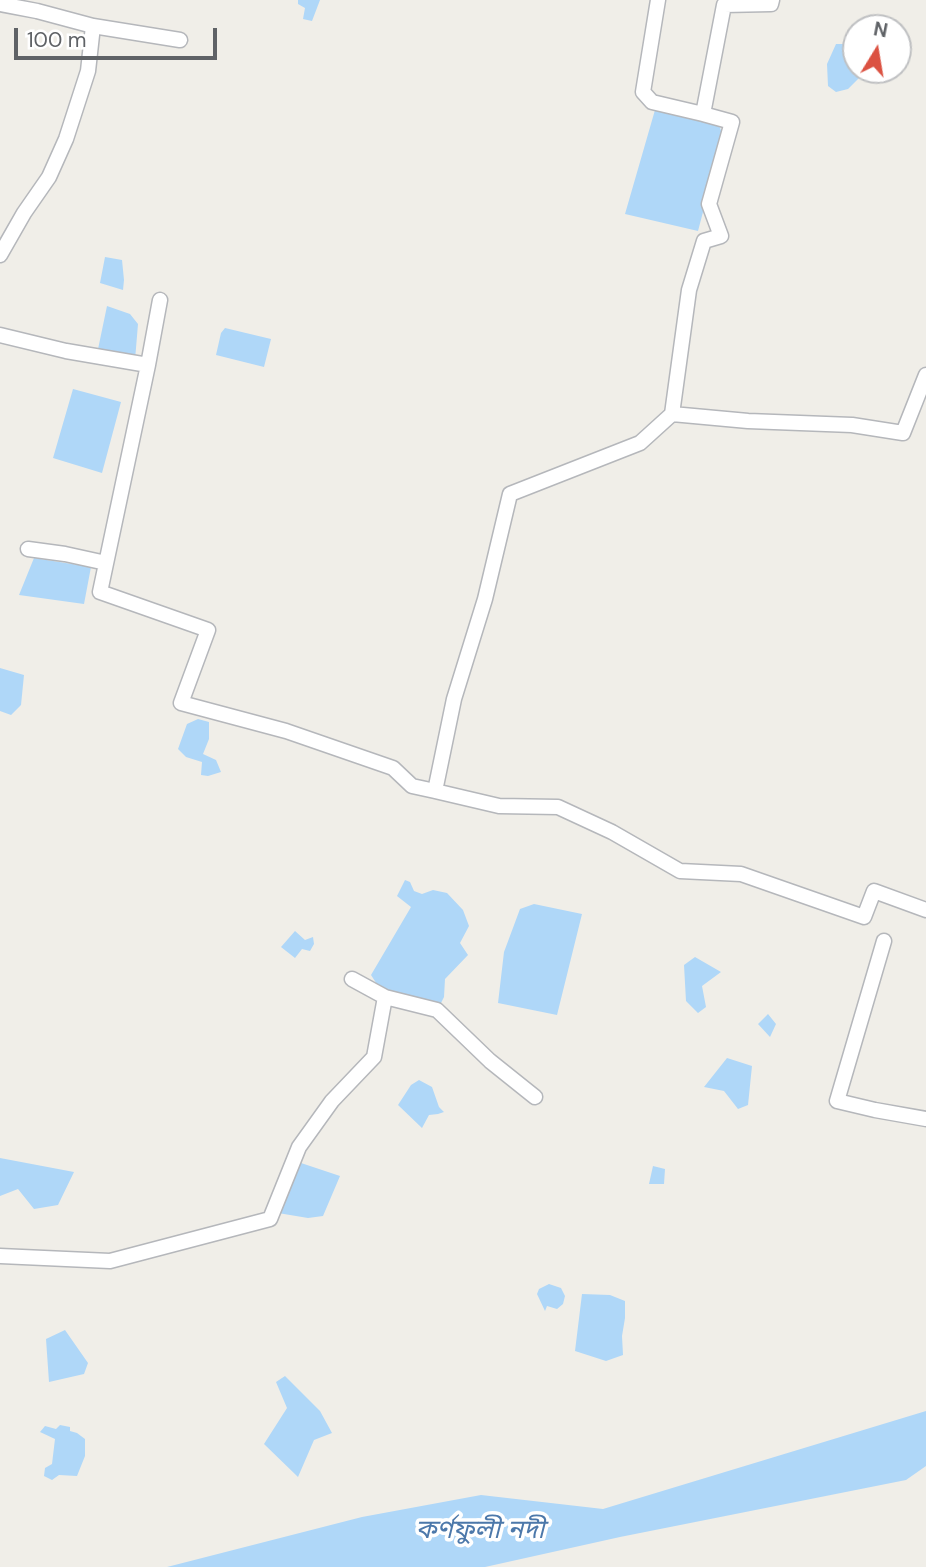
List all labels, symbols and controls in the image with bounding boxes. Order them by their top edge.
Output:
scale bar [18,14,220,58]
north arrow [842,14,912,84]
text: N [872,16,890,43]
text: 100 m [27,26,87,54]
water label: কর্ণফুলী নদী [416,1515,544,1547]

